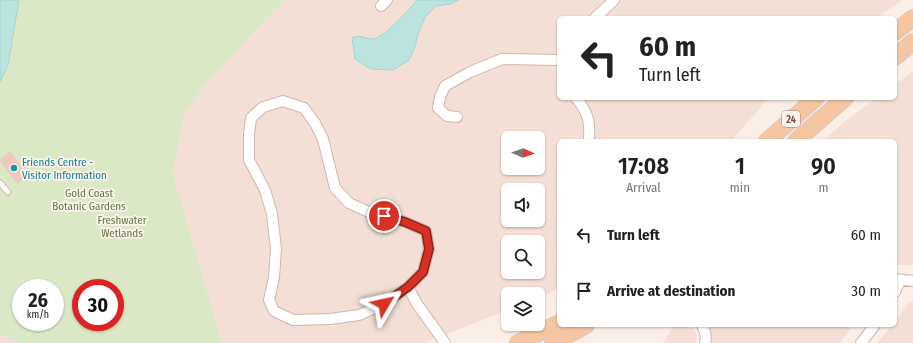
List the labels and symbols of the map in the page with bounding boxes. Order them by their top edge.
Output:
road number: 24 [782,111,800,127]
north arrow [501,131,545,175]
place label: Friends Centre - Visitor Information [22,156,107,182]
marker: Friends Centre - Visitor Information [9,163,19,173]
park label: Gold Coast Botanic Gardens [52,187,126,213]
pin [367,199,401,233]
park label: Freshwater Wetlands [97,214,147,240]
speed limit sign: 30 [72,279,124,331]
position arrow [363,283,405,325]

